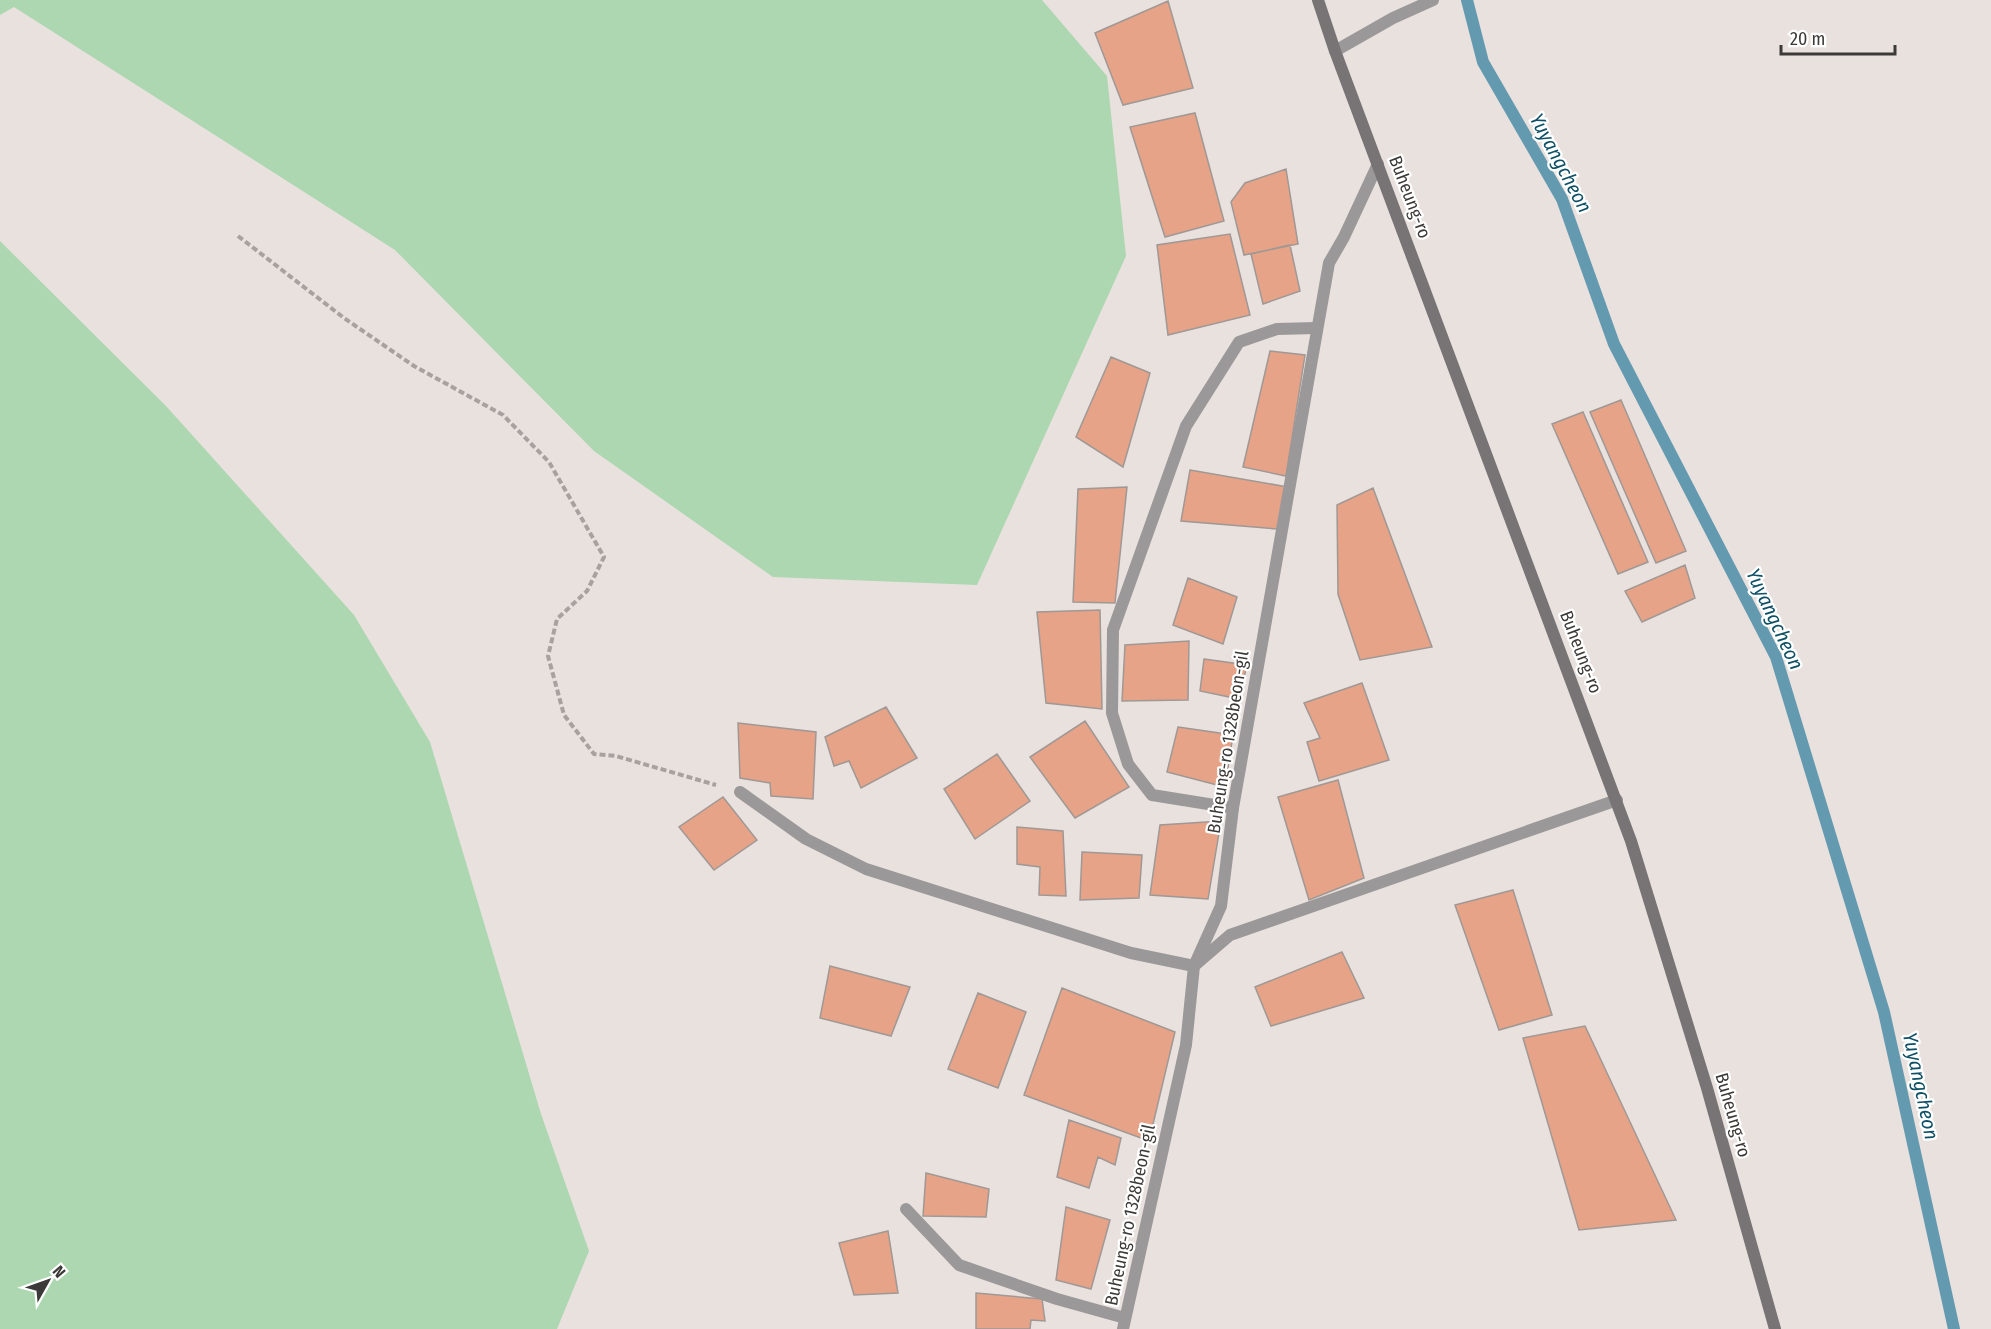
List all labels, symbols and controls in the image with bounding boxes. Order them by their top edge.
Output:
scale bar [1781,18,1895,56]
text: 20 m [1790,28,1825,50]
water label: Yuyangcheon [1525,109,1597,217]
street label: Buheung-ro [1384,153,1436,241]
water label: Yuyangcheon [1741,565,1809,673]
street label: Buheung-ro [1555,608,1607,696]
street label: Buheung-ro 1328beon-gil [1203,649,1253,835]
water label: Yuyangcheon [1898,1030,1944,1142]
street label: Buheung-ro [1710,1070,1756,1160]
street label: Buheung-ro 1328beon-gil [1100,1122,1160,1308]
north arrow [18,1251,78,1311]
text: N [49,1262,69,1281]

